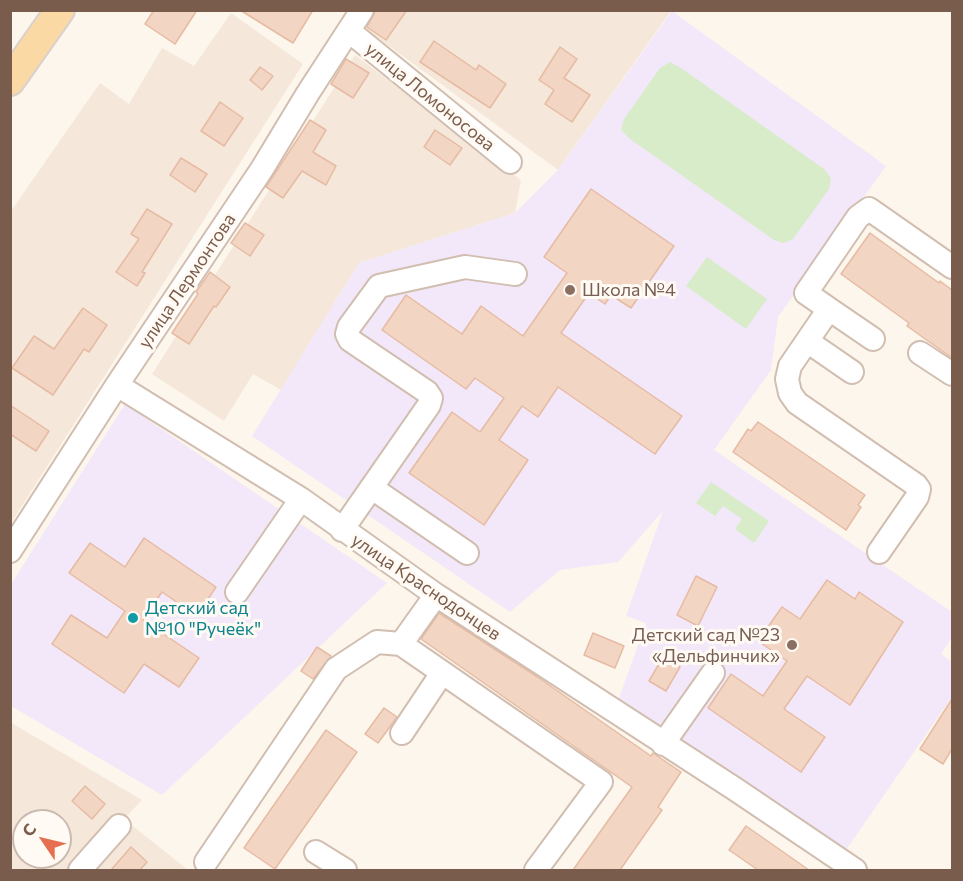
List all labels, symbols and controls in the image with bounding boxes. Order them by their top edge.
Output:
street label: улица Ломоносова [361,38,499,156]
street label: улица Лермонтова [134,209,240,353]
place label: Школа №4 [582,279,676,301]
marker: Школа №4 [563,283,577,297]
street label: улица Краснодонцев [347,529,505,645]
place label: Детский сад №10 "Ручеёк" [145,597,261,640]
marker: Детский сад №10 "Ручеёк" [126,611,140,625]
place label: Детский сад №23 «Дельфинчик» [632,624,780,666]
marker: Детский сад №23 «Дельфинчик» [785,638,799,652]
north arrow [12,809,72,869]
text: С [18,820,39,839]

